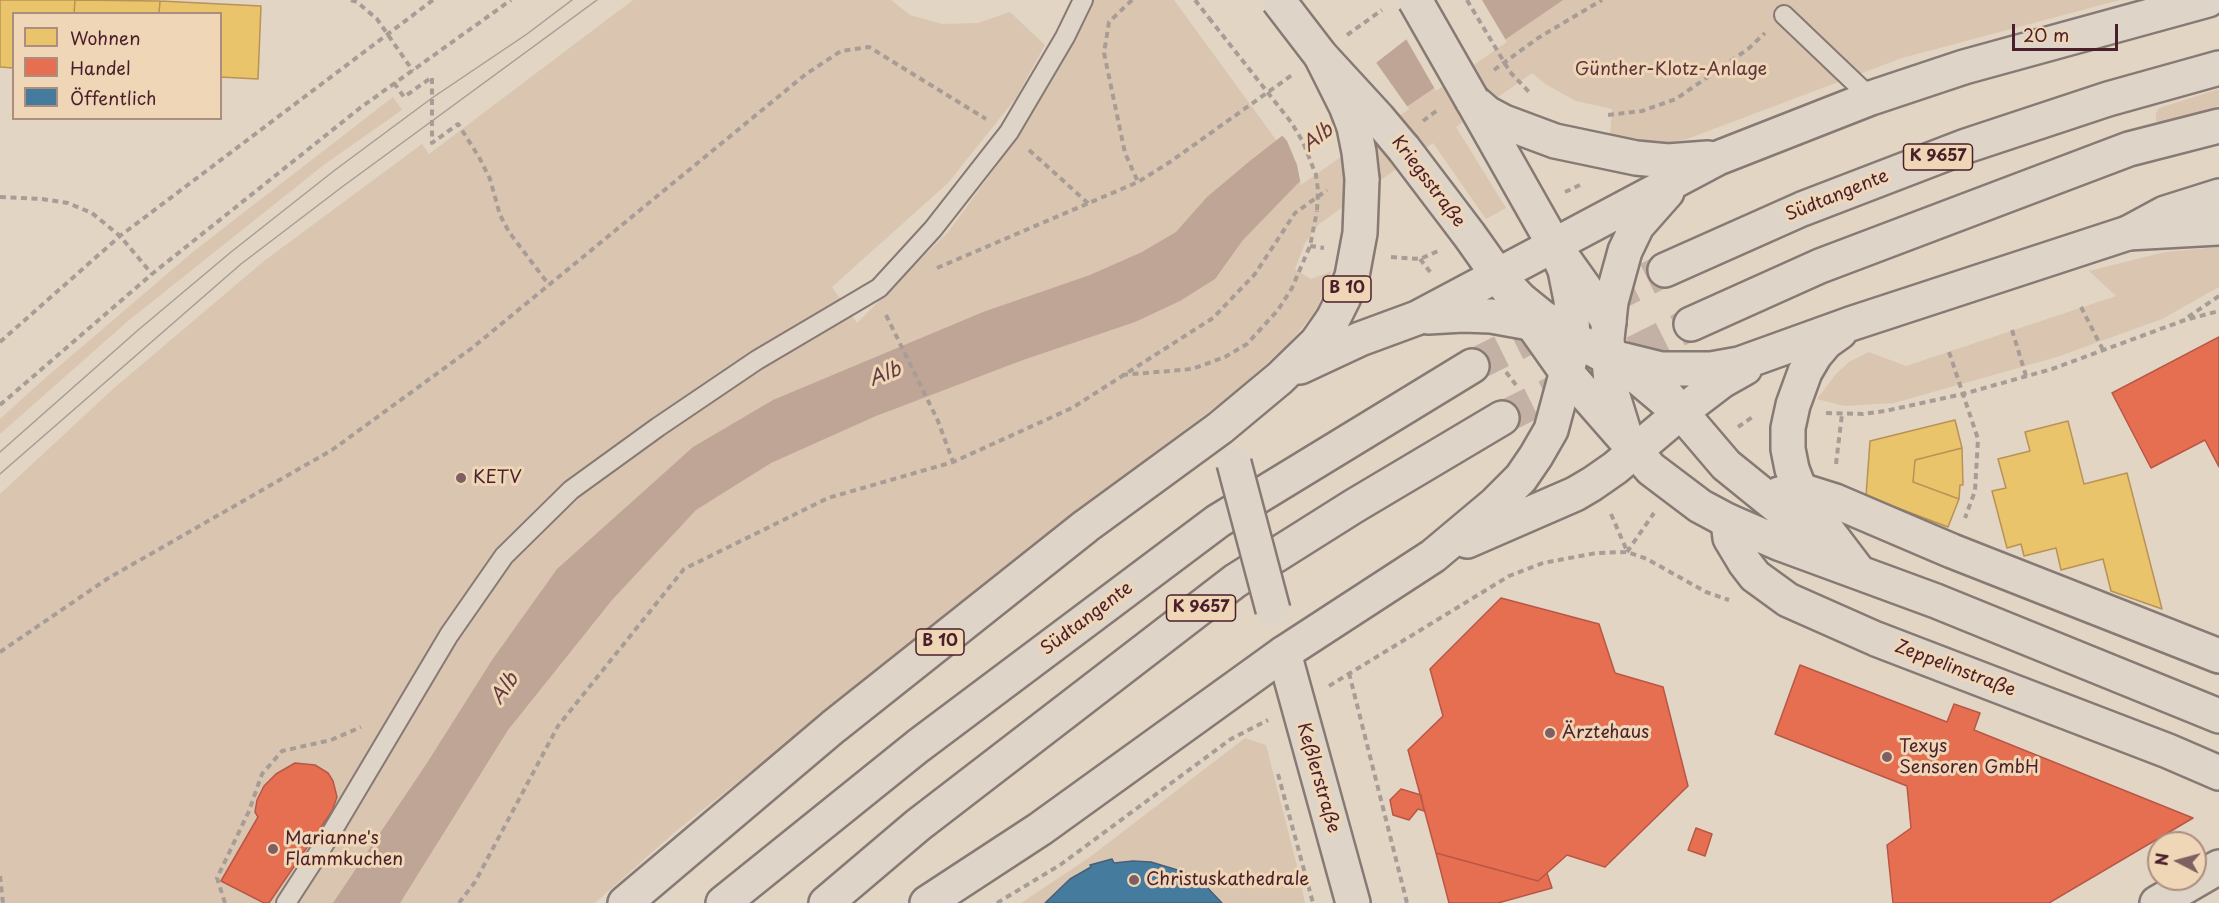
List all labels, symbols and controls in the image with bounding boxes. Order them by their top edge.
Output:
legend [12,12,222,120]
scale bar [2015,12,2122,50]
text: 20 m [2023,21,2069,48]
text: Wohnen [70,24,141,51]
text: Handel [70,54,131,81]
park label: Günther-Klotz-Anlage [1575,59,1767,81]
text: Öffentlich [70,84,157,111]
water label: Alb [1298,118,1338,158]
street label: Kriegsstraße [1387,132,1469,232]
road number: K 9657 [1904,144,1972,170]
street label: Südtangente [1782,166,1892,226]
road number: B 10 [1323,276,1371,302]
water label: Alb [865,358,905,392]
place label: KETV [473,467,522,489]
marker: KETV [454,471,468,485]
street label: Südtangente [1037,577,1137,661]
road number: K 9657 [1166,595,1236,621]
road number: B 10 [916,629,964,655]
street label: Zeppelinstraße [1892,636,2018,702]
water label: Alb [486,669,524,709]
street label: Keßlerstraße [1292,720,1344,836]
place label: Ärztehaus [1562,722,1649,744]
marker: Ärztehaus [1543,726,1557,740]
place label: Texys Sensoren GmbH [1899,736,2039,778]
marker: Texys Sensoren GmbH [1880,750,1894,764]
place label: Marianne's Flammkuchen [285,828,403,870]
north arrow [2147,831,2207,891]
marker: Marianne's Flammkuchen [266,842,280,856]
text: N [2148,852,2174,867]
place label: Christuskathedrale [1146,869,1309,891]
marker: Christuskathedrale [1127,873,1141,887]

